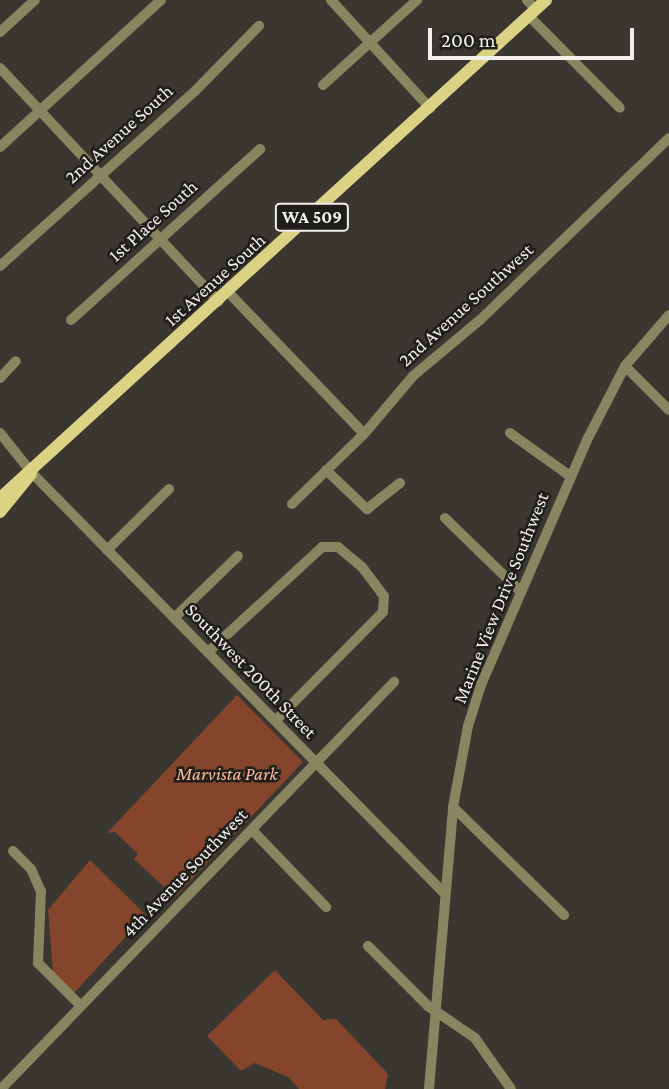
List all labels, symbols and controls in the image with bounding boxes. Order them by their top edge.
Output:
scale bar [431,14,638,58]
text: 200 m [441,28,496,52]
street label: 2nd Avenue South [60,80,178,188]
street label: 1st Place South [104,175,202,267]
road number: WA 509 [274,202,350,232]
street label: 1st Avenue South [160,229,270,331]
street label: 2nd Avenue Southwest [394,239,538,371]
street label: Marine View Drive Southwest [448,489,554,707]
street label: Southwest 200th Street [180,599,322,743]
park label: Marvista Park [176,763,278,785]
street label: 4th Avenue Southwest [118,804,252,942]

